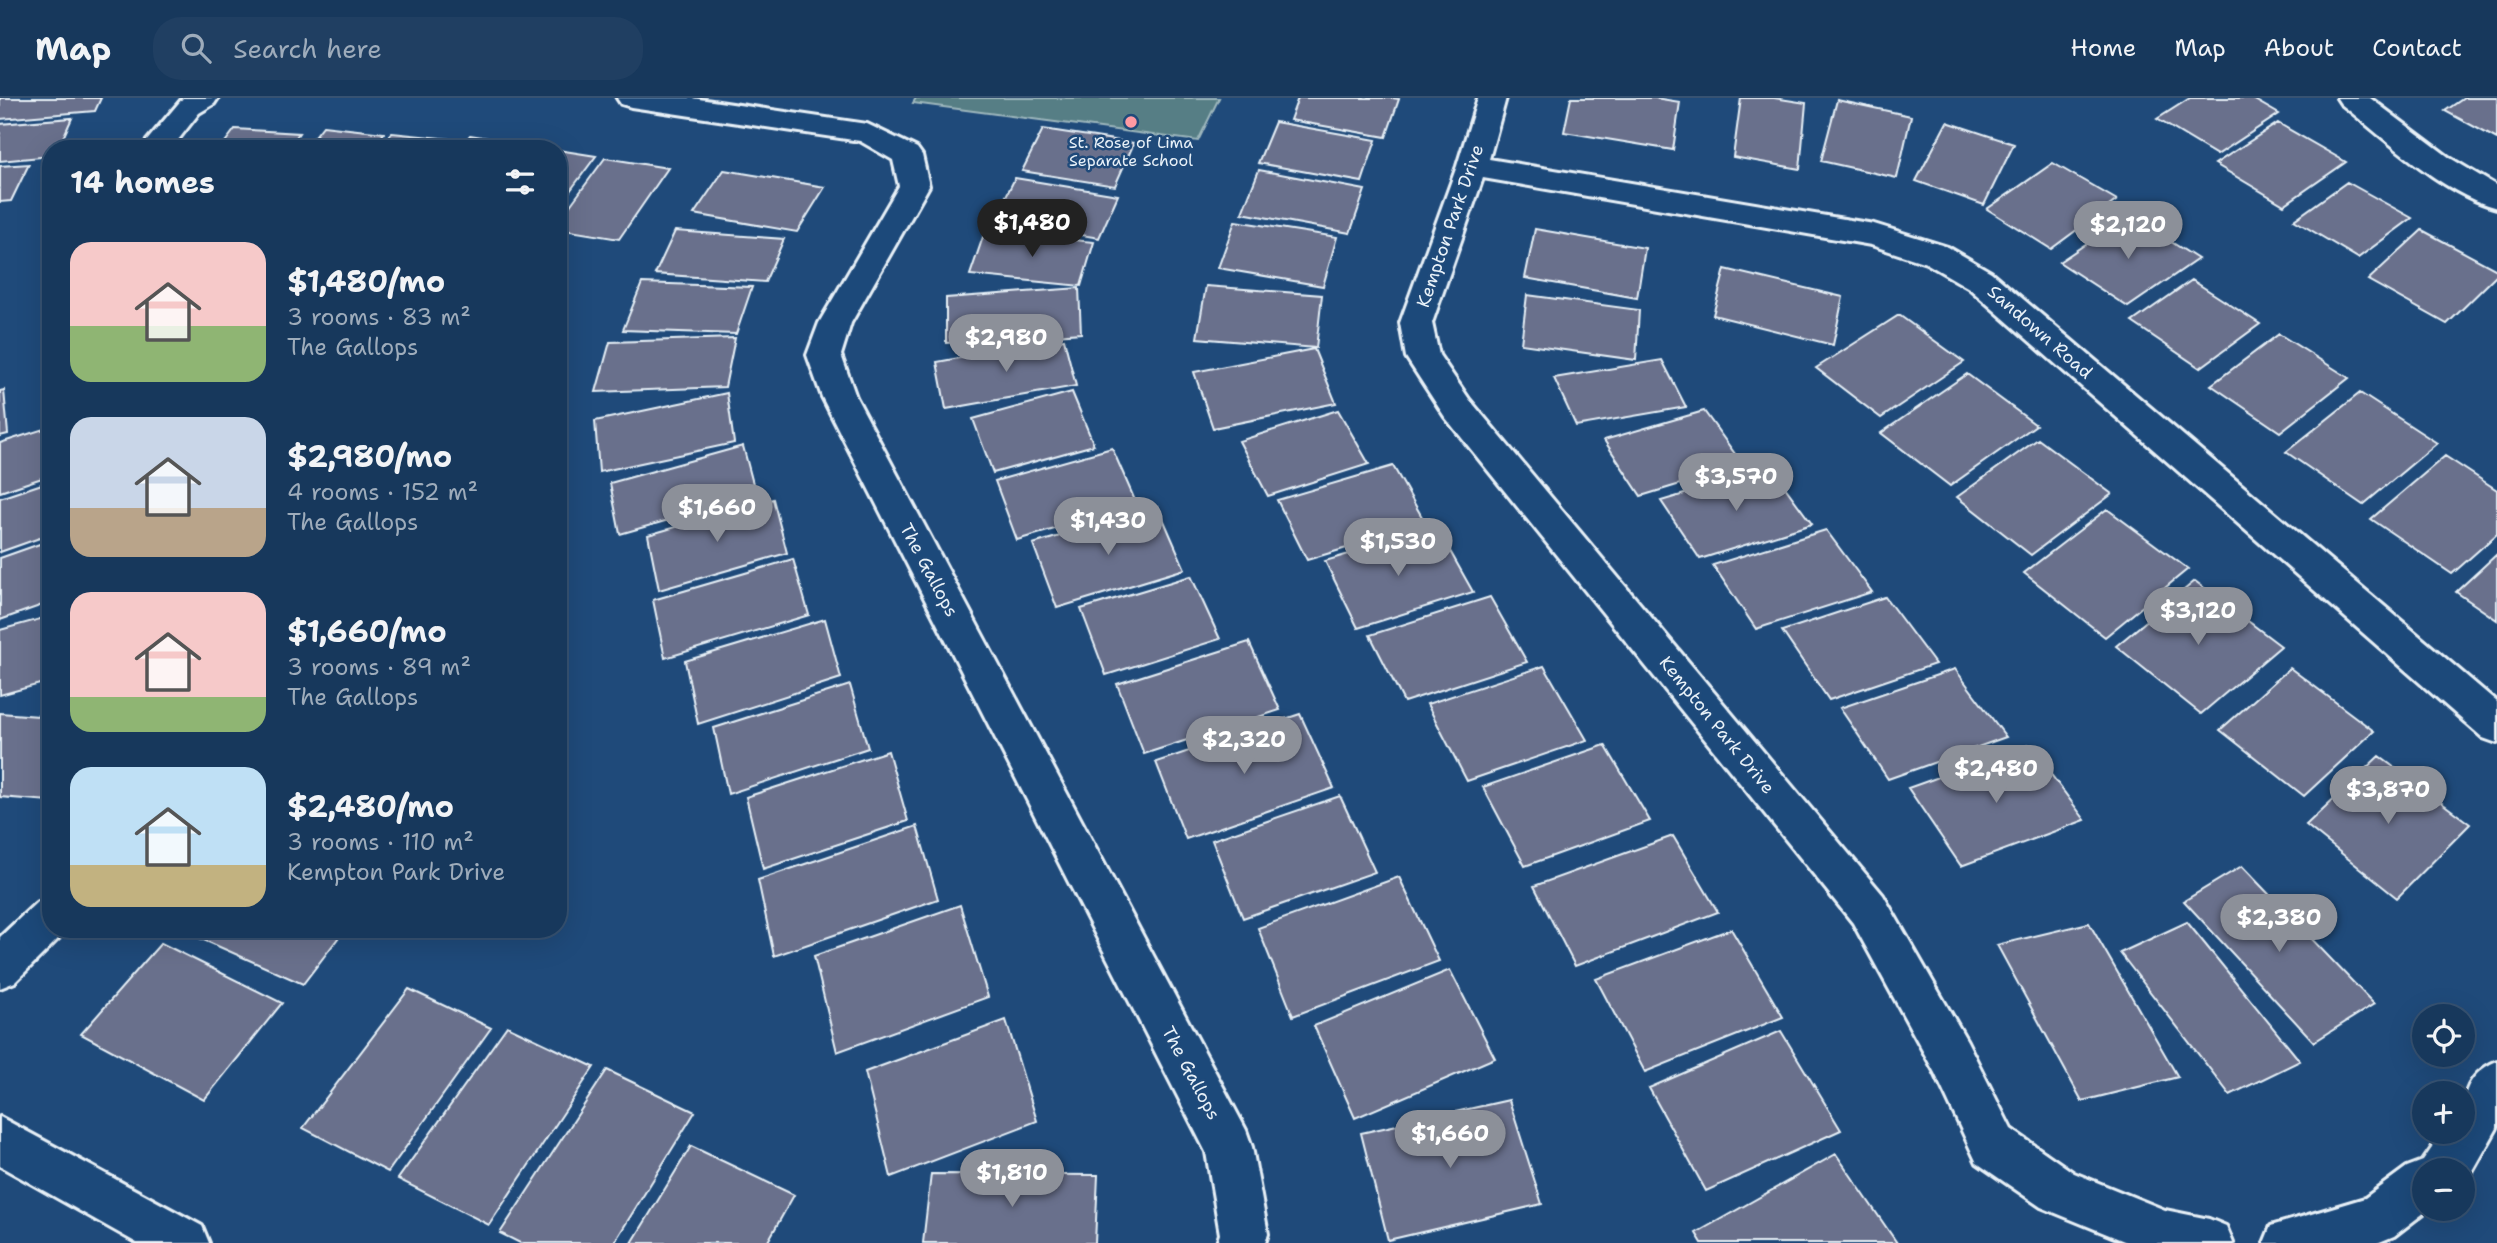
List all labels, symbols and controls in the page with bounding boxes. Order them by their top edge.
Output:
search box [153,17,643,80]
text: Map [35,26,111,71]
icon: search [177,29,215,67]
text: Search here [233,31,382,66]
text: Home [2070,32,2136,64]
text: Map [2174,32,2226,64]
text: About [2264,32,2334,64]
text: Contact [2372,32,2462,64]
marker: St. Rose of Lima Separate School [1123,114,1139,130]
place label: St. Rose of Lima Separate School [1069,132,1193,171]
street label: Kempton Park Drive [1411,141,1489,311]
text: 14 homes [70,162,215,203]
icon: filters [501,163,539,201]
pin: $1,480 [975,200,1089,259]
pin: $2,120 [2071,202,2185,261]
text: $1,480 [993,207,1071,237]
text: $2,120 [2090,209,2166,239]
text: $1,480/mo [287,261,445,302]
icon: home [126,270,210,354]
street label: Sandown Road [1982,280,2098,384]
text: 3 rooms · 83 m² [287,302,471,332]
pin: $2,980 [949,314,1063,374]
text: $2,980 [965,322,1047,352]
text: The Gallops [287,332,418,362]
text: $2,980/mo [287,436,452,477]
icon: home [126,445,210,529]
pin: $3,570 [1679,454,1793,513]
text: $3,570 [1694,461,1778,491]
text: 4 rooms · 152 m² [287,477,478,507]
pin: $1,660 [660,484,774,544]
text: $1,660 [678,492,756,522]
pin: $1,430 [1051,498,1165,557]
text: $1,430 [1070,505,1146,535]
text: The Gallops [287,507,418,537]
pin: $1,530 [1341,518,1455,578]
street label: The Gallops [894,519,964,621]
text: $1,530 [1360,526,1436,556]
pin: $3,120 [2141,588,2255,647]
text: $3,120 [2160,595,2236,625]
text: $1,660/mo [287,611,447,652]
icon: home [126,620,210,704]
street label: Kempton Park Drive [1654,651,1780,799]
text: 3 rooms · 89 m² [287,652,471,682]
text: The Gallops [287,682,418,712]
pin: $2,320 [1187,716,1301,776]
text: $2,320 [1202,724,1286,754]
pin: $2,480 [1939,746,2053,805]
text: $2,480 [1954,753,2038,783]
pin: $3,870 [2331,766,2445,826]
text: $3,870 [2346,774,2430,804]
text: $2,480/mo [287,786,454,827]
icon: home [126,795,210,879]
text: 3 rooms · 110 m² [287,827,474,857]
text: Kempton Park Drive [287,857,505,887]
pin: $2,380 [2222,894,2336,954]
text: $2,380 [2236,902,2322,932]
map controls [2412,1004,2475,1221]
button: locate [2412,1004,2475,1067]
street label: The Gallops [1156,1022,1226,1124]
button: + [2412,1081,2475,1144]
pin: $1,660 [1393,1110,1507,1170]
text: $1,660 [1411,1118,1489,1148]
pin: $1,810 [955,1150,1069,1209]
text: $1,810 [976,1157,1048,1187]
button: − [2412,1158,2475,1221]

